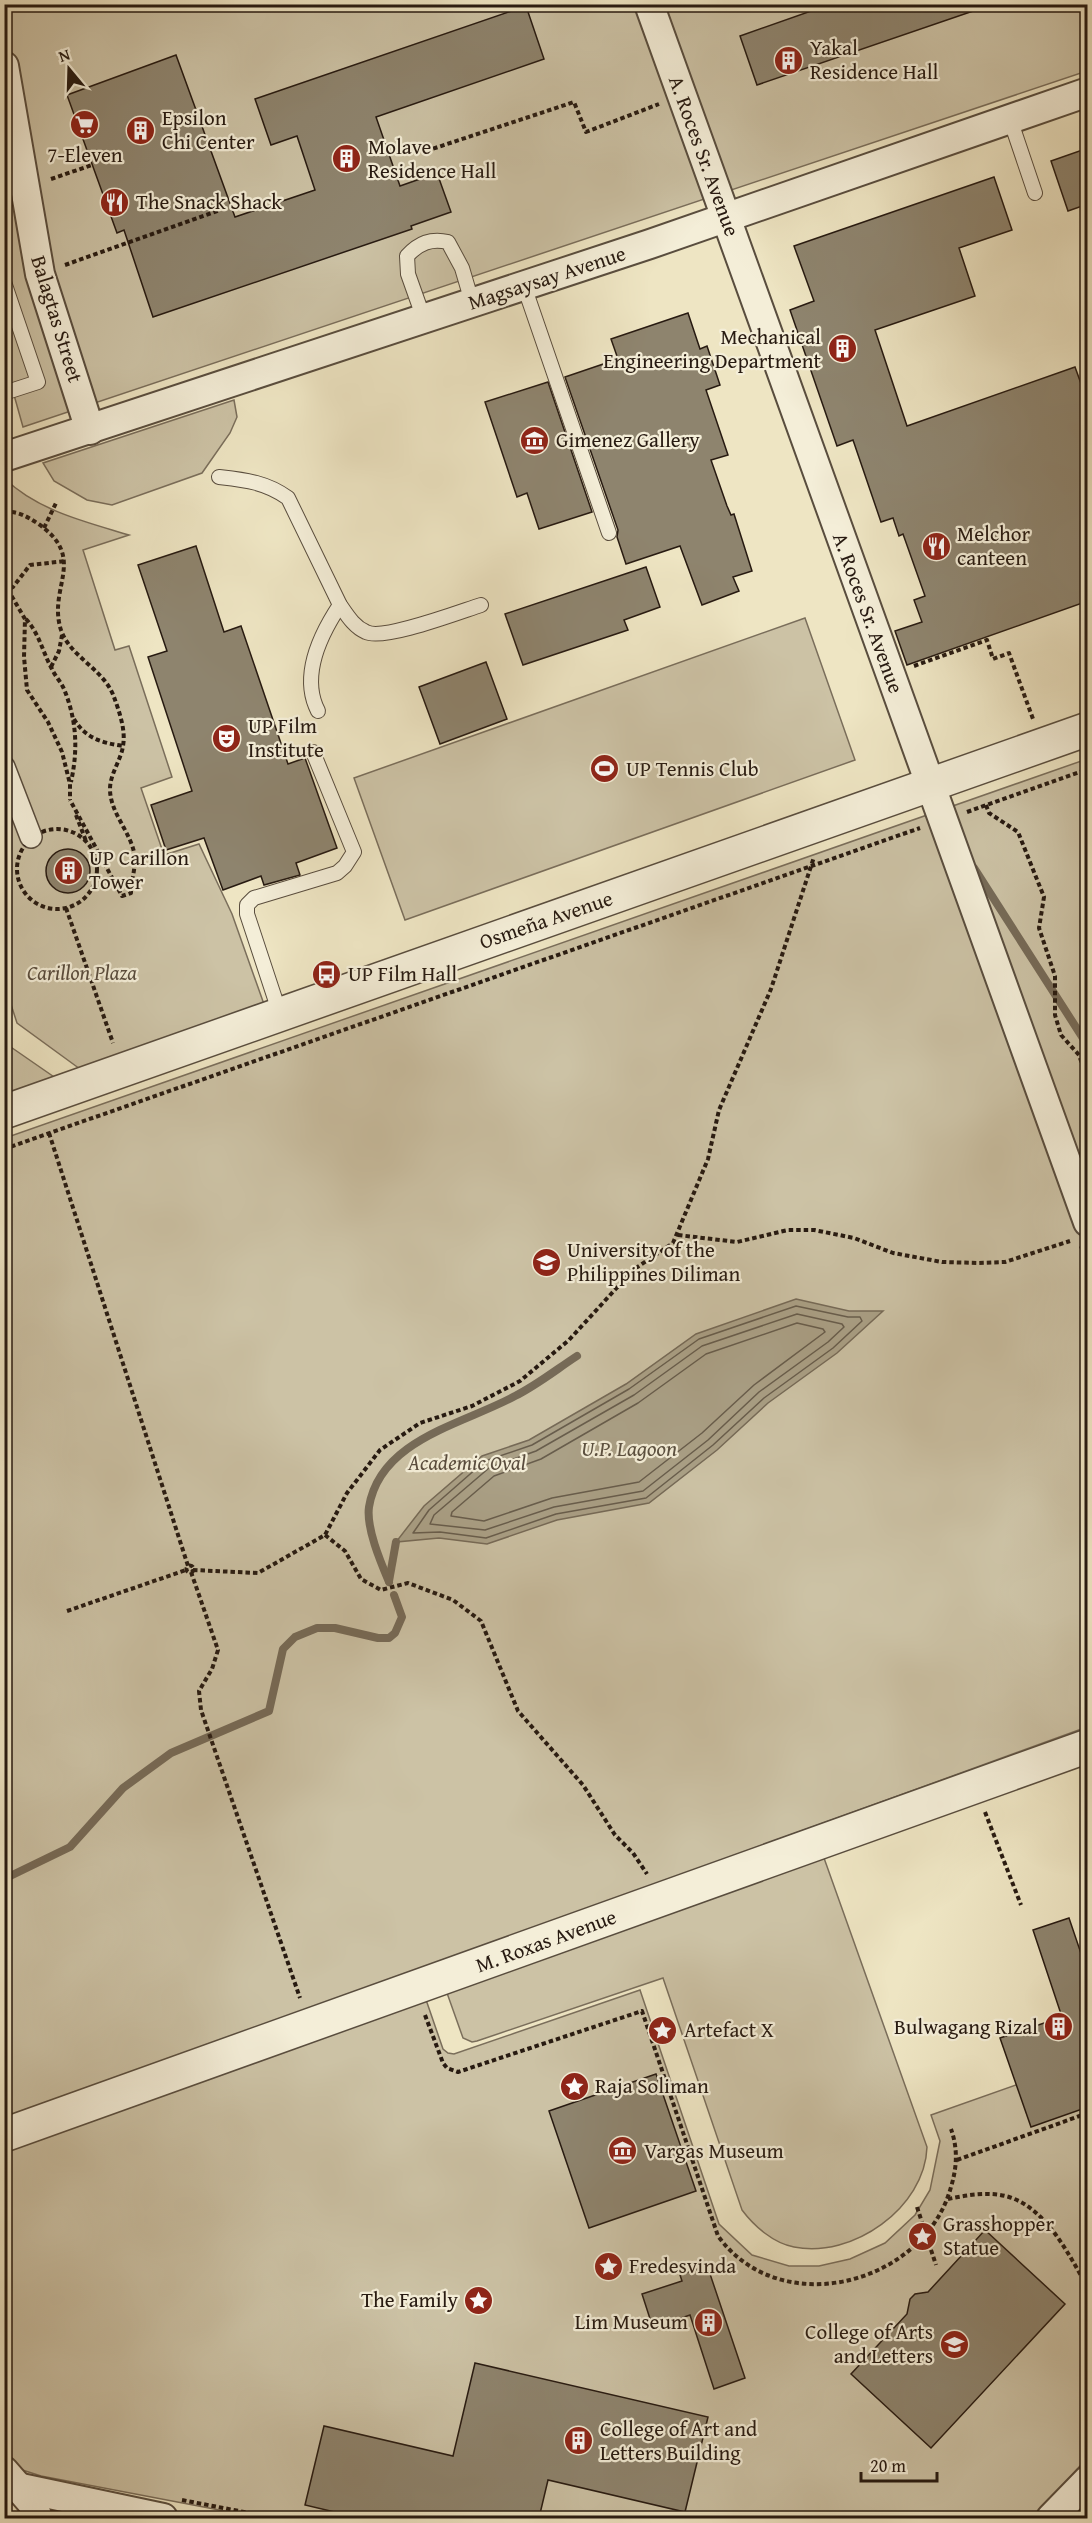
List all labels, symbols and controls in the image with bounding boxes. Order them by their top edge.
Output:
place label: Yakal Residence Hall [810,32,939,87]
north arrow [39,39,99,99]
text: N [55,42,73,68]
building icon: Yakal Residence Hall [773,44,805,76]
street label: A. Roces Sr. Avenue [661,71,748,241]
place label: Epsilon Chi Center [162,102,255,157]
supermarket icon: 7-Eleven [69,108,101,140]
building icon: Epsilon Chi Center [125,114,157,146]
place label: Molave Residence Hall [368,131,497,186]
place label: 7-Eleven [47,139,123,170]
building icon: Molave Residence Hall [331,143,363,175]
restaurant icon: The Snack Shack [99,186,131,218]
place label: The Snack Shack [136,186,282,217]
street label: Magsaysay Avenue [464,237,630,318]
street label: Balagtas Street [23,251,92,387]
place label: Mechanical Engineering Department [603,321,822,376]
building icon: Mechanical Engineering Department [826,333,858,365]
museum icon: Gimenez Gallery [519,424,551,456]
place label: Gimenez Gallery [556,424,700,455]
place label: Melchor canteen [957,518,1030,573]
street label: A. Roces Sr. Avenue [825,528,912,698]
restaurant icon: Melchor canteen [920,530,952,562]
place label: UP Film Institute [248,710,324,765]
theatre icon: UP Film Institute [211,722,243,754]
sports icon: UP Tennis Club [589,753,621,785]
place label: UP Tennis Club [626,753,759,784]
place label: UP Carillon Tower [89,842,189,897]
building icon: UP Carillon Tower [52,854,84,886]
street label: Osmeña Avenue [475,882,617,957]
park label: Carillon Plaza [27,957,137,988]
bus stop icon: UP Film Hall [311,958,343,990]
place label: UP Film Hall [348,958,457,989]
place label: University of the Philippines Diliman [567,1234,740,1289]
school or university icon: University of the Philippines Diliman [530,1246,562,1278]
water label: U.P. Lagoon [581,1432,677,1464]
park label: Academic Oval [407,1447,526,1478]
street label: M. Roxas Avenue [471,1901,621,1980]
place label: Bulwagang Rizal [894,2011,1038,2042]
building icon: Bulwagang Rizal [1043,2011,1075,2043]
place icon: Artefact X [647,2014,679,2046]
place label: Artefact X [684,2014,774,2045]
place icon: Raja Soliman [558,2070,590,2102]
place label: Raja Soliman [595,2070,709,2101]
museum icon: Vargas Museum [607,2135,639,2167]
place label: Vargas Museum [644,2135,784,2166]
place label: Grasshopper Statue [943,2208,1054,2263]
place icon: Grasshopper Statue [906,2220,938,2252]
place icon: Fredesvinda [592,2250,624,2282]
place label: Fredesvinda [629,2250,736,2281]
place label: The Family [361,2284,459,2315]
place icon: The Family [463,2284,495,2316]
place label: Lim Museum [575,2306,688,2337]
building icon: Lim Museum [693,2306,725,2338]
place label: College of Arts and Letters [805,2316,933,2371]
school or university icon: College of Arts and Letters [938,2328,970,2360]
place label: College of Art and Letters Building [600,2413,758,2468]
building icon: College of Art and Letters Building [563,2425,595,2457]
scale bar [861,2445,938,2483]
text: 20 m [870,2452,906,2479]

